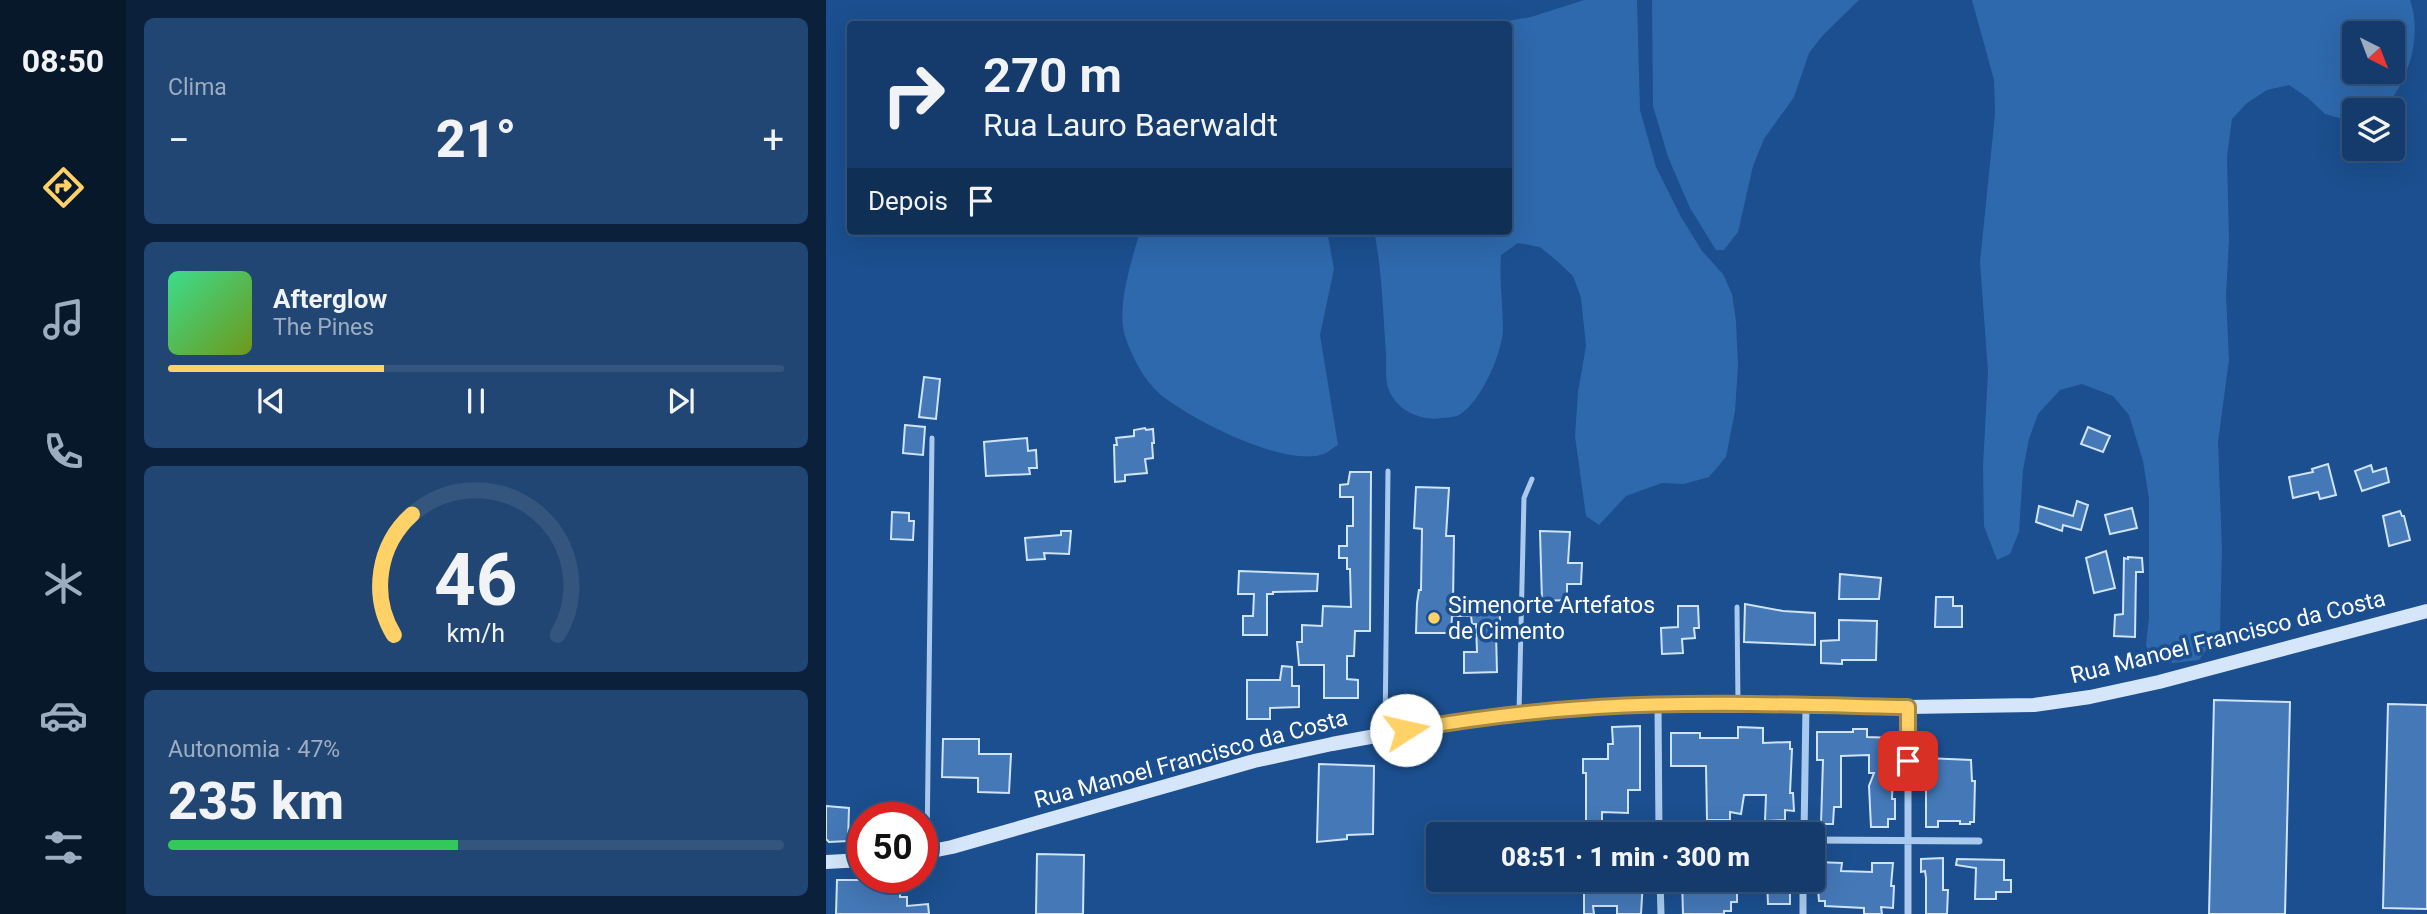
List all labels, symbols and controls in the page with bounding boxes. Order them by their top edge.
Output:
north arrow [2342,21,2404,84]
map controls [2342,21,2405,161]
text: 08:50 [22,42,104,80]
text: 270 m [983,47,1122,104]
icon: right [868,49,959,140]
text: Clima [168,74,227,101]
button: layers [2342,98,2405,161]
text: Rua Lauro Baerwaldt [983,106,1278,144]
text: 21° [436,109,516,170]
text: − [168,118,190,162]
text: + [762,118,784,162]
icon: directions [39,163,88,212]
icon: arrive [962,182,1000,220]
text: Depois [868,186,948,216]
text: Afterglow [273,284,387,314]
icon: music [39,295,88,344]
text: The Pines [273,314,374,341]
icon: previous [252,382,290,420]
icon: pause [457,382,495,420]
icon: next [662,382,700,420]
icon: phone [39,427,88,476]
text: 46 [434,537,518,623]
icon: climate [39,559,88,608]
street label: Rua Manoel Francisco da Costa [2068,585,2388,689]
place label: Simenorte Artefatos de Cimento [1448,592,1655,645]
marker: Simenorte Artefatos de Cimento [1426,610,1442,626]
text: km/h [447,619,505,648]
icon: car [39,691,88,740]
position arrow [1369,693,1443,767]
street label: Rua Manoel Francisco da Costa [1031,704,1351,814]
pin [1878,731,1938,791]
text: Autonomia · 47% [168,736,340,763]
icon: arrive [1889,742,1927,780]
text: 235 km [168,771,344,832]
speed limit sign: 50 [847,802,938,893]
icon: filters [39,823,88,872]
text: 08:51 · 1 min · 300 m [1501,842,1750,872]

